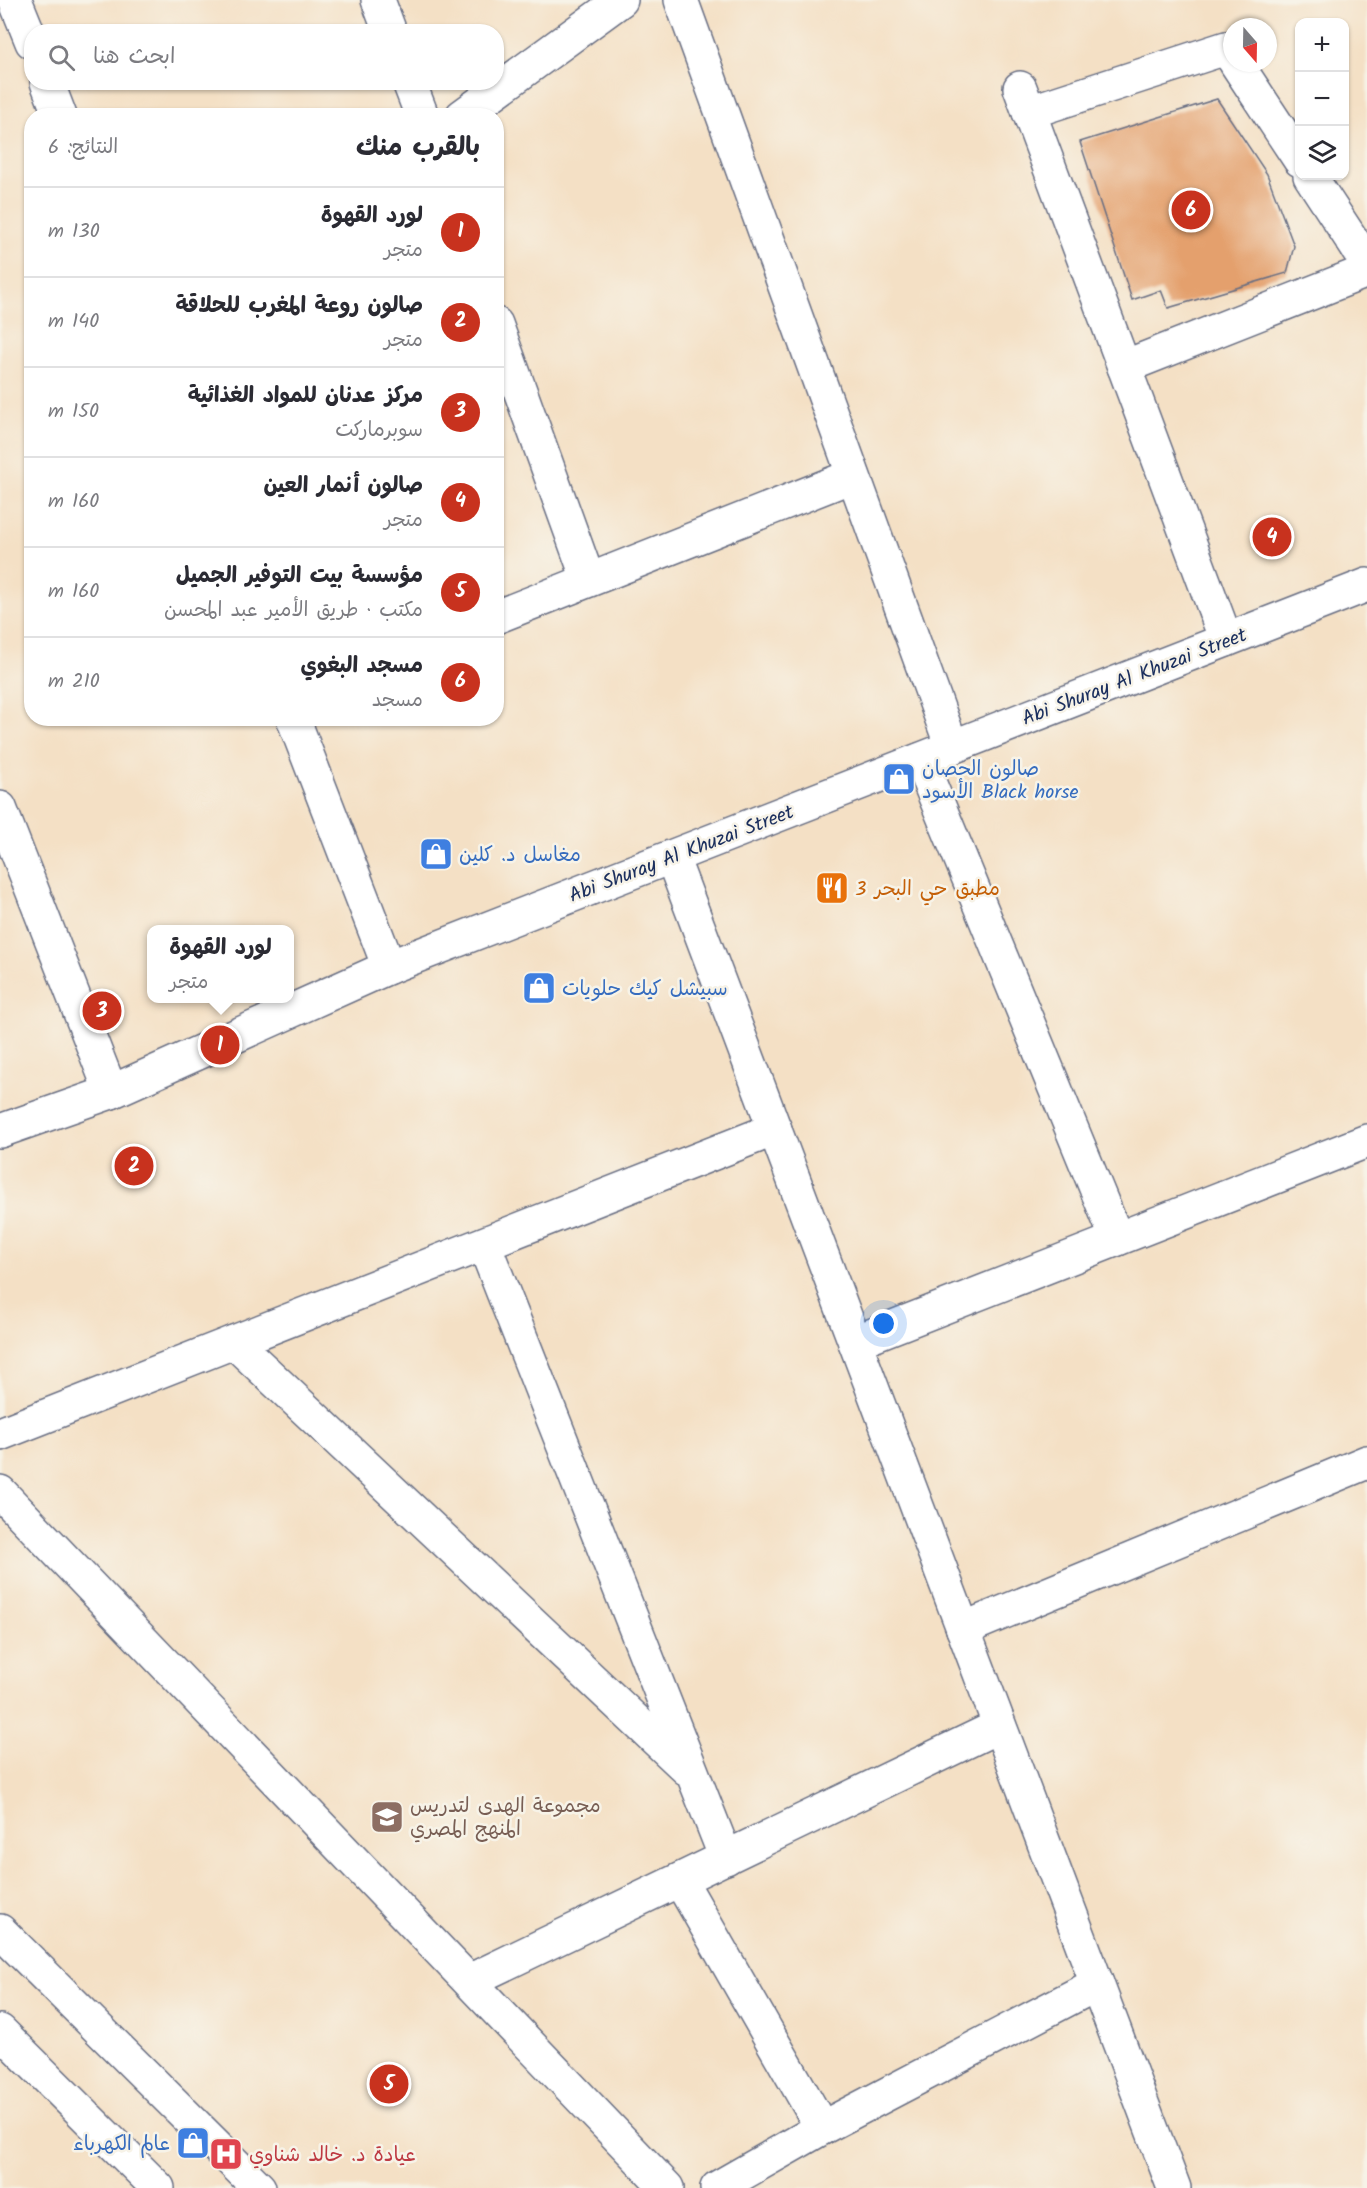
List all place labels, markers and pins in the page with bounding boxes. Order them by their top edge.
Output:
pin: 6 [1172,188,1210,232]
pin: 4 [1252,514,1292,560]
place label: صالون الحصان الأسود Black horse [922,754,1079,809]
shop icon: صالون الحصان الأسود Black horse [881,761,917,797]
shop icon: مغاسل د. كلين [418,836,454,872]
place label: مغاسل د. كلين [459,840,581,872]
restaurant icon: مطبق حي البحر 3 [814,870,850,906]
place label: مطبق حي البحر 3 [855,874,1000,906]
shop icon: سبيشل كيك حلويات [521,970,557,1006]
place label: سبيشل كيك حلويات [562,974,728,1006]
pin: 3 [82,988,122,1034]
pin: 1 [200,1022,240,1068]
pin: 2 [114,1144,154,1188]
place label: مجموعة الهدى لتدريس المنهج المصري [410,1791,601,1846]
school or university icon: مجموعة الهدى لتدريس المنهج المصري [369,1799,405,1835]
pin: 5 [370,2062,408,2106]
shop icon: عالم الكهرباء [175,2125,211,2161]
place label: عالم الكهرباء [73,2129,170,2161]
hospital icon: عيادة د. خالد شناوي [208,2136,244,2172]
place label: عيادة د. خالد شناوي [249,2140,416,2172]

